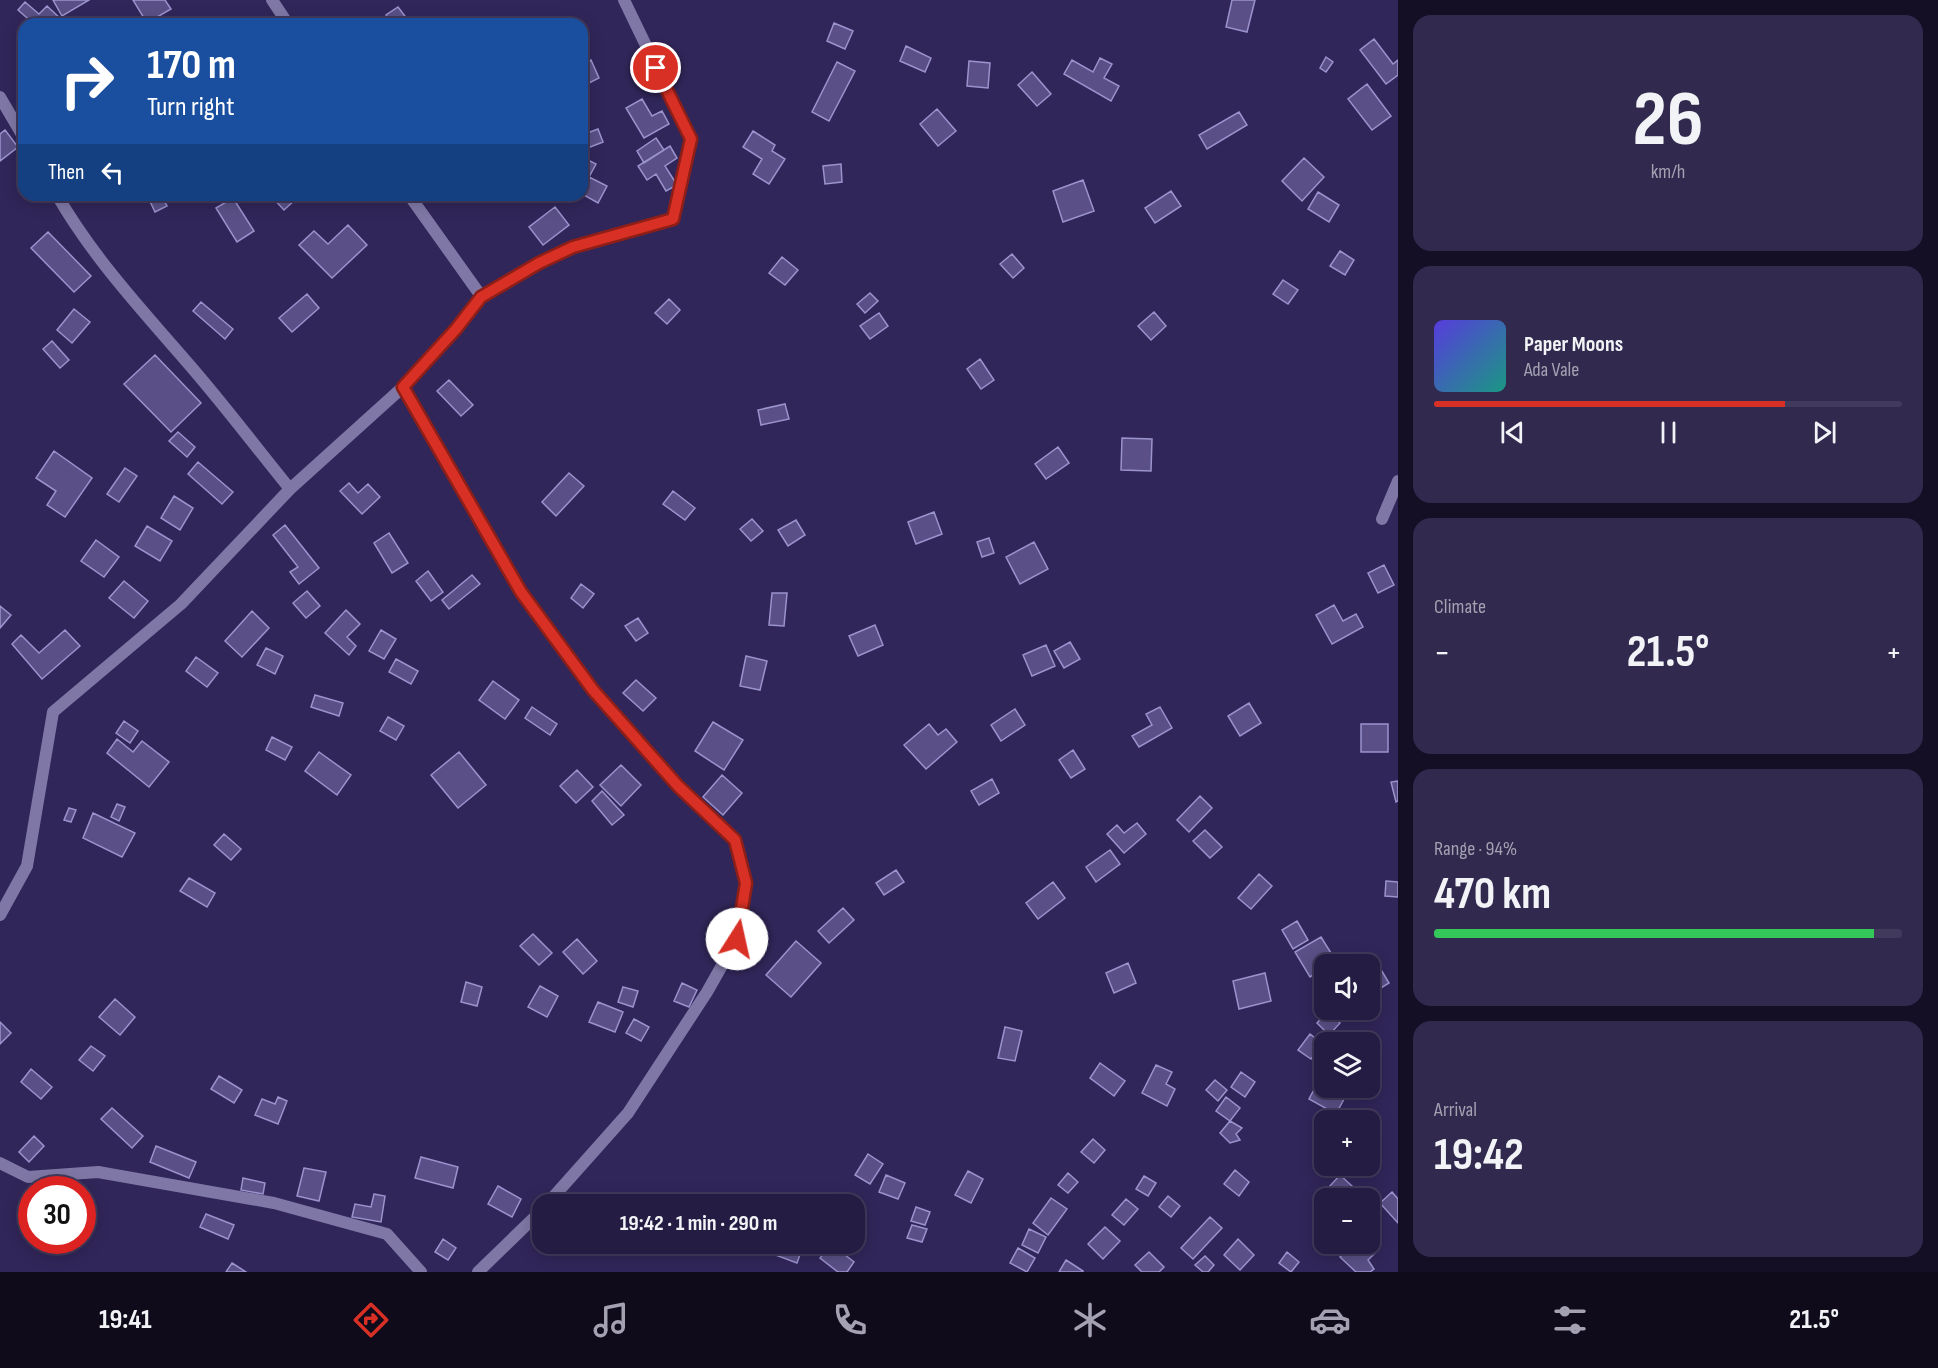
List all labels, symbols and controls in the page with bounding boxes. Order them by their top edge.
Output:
text: 170 m [147,40,236,91]
icon: right [48,42,126,120]
pin [630,42,681,93]
icon: arrive [639,51,672,84]
text: 26 [1633,74,1703,167]
text: Turn right [147,91,234,123]
icon: left [96,156,129,189]
text: Then [48,159,84,186]
text: km/h [1651,160,1685,184]
text: Paper Moons [1524,331,1623,358]
text: Ada Vale [1524,358,1579,382]
icon: previous [1496,416,1529,449]
icon: pause [1652,416,1685,449]
icon: next [1808,416,1841,449]
text: Climate [1434,595,1486,619]
text: 21.5° [1627,625,1709,680]
text: − [1434,633,1450,673]
text: + [1886,633,1902,673]
text: Range · 94% [1434,837,1517,861]
text: 470 km [1434,867,1551,922]
position arrow [705,907,769,971]
map controls [1314,954,1380,1254]
button: sound [1314,954,1380,1020]
button: layers [1314,1032,1380,1098]
text: Arrival [1434,1098,1477,1122]
button: + [1314,1110,1380,1176]
text: 19:42 [1434,1128,1524,1183]
speed limit sign: 30 [18,1176,96,1254]
button: − [1314,1188,1380,1254]
text: 19:42 · 1 min · 290 m [620,1210,777,1237]
icon: directions [350,1299,392,1341]
icon: music [590,1299,632,1341]
icon: phone [829,1299,871,1341]
icon: climate [1069,1299,1111,1341]
icon: car [1309,1299,1351,1341]
icon: filters [1549,1299,1591,1341]
text: 19:41 [99,1304,152,1336]
text: 21.5° [1789,1304,1839,1336]

